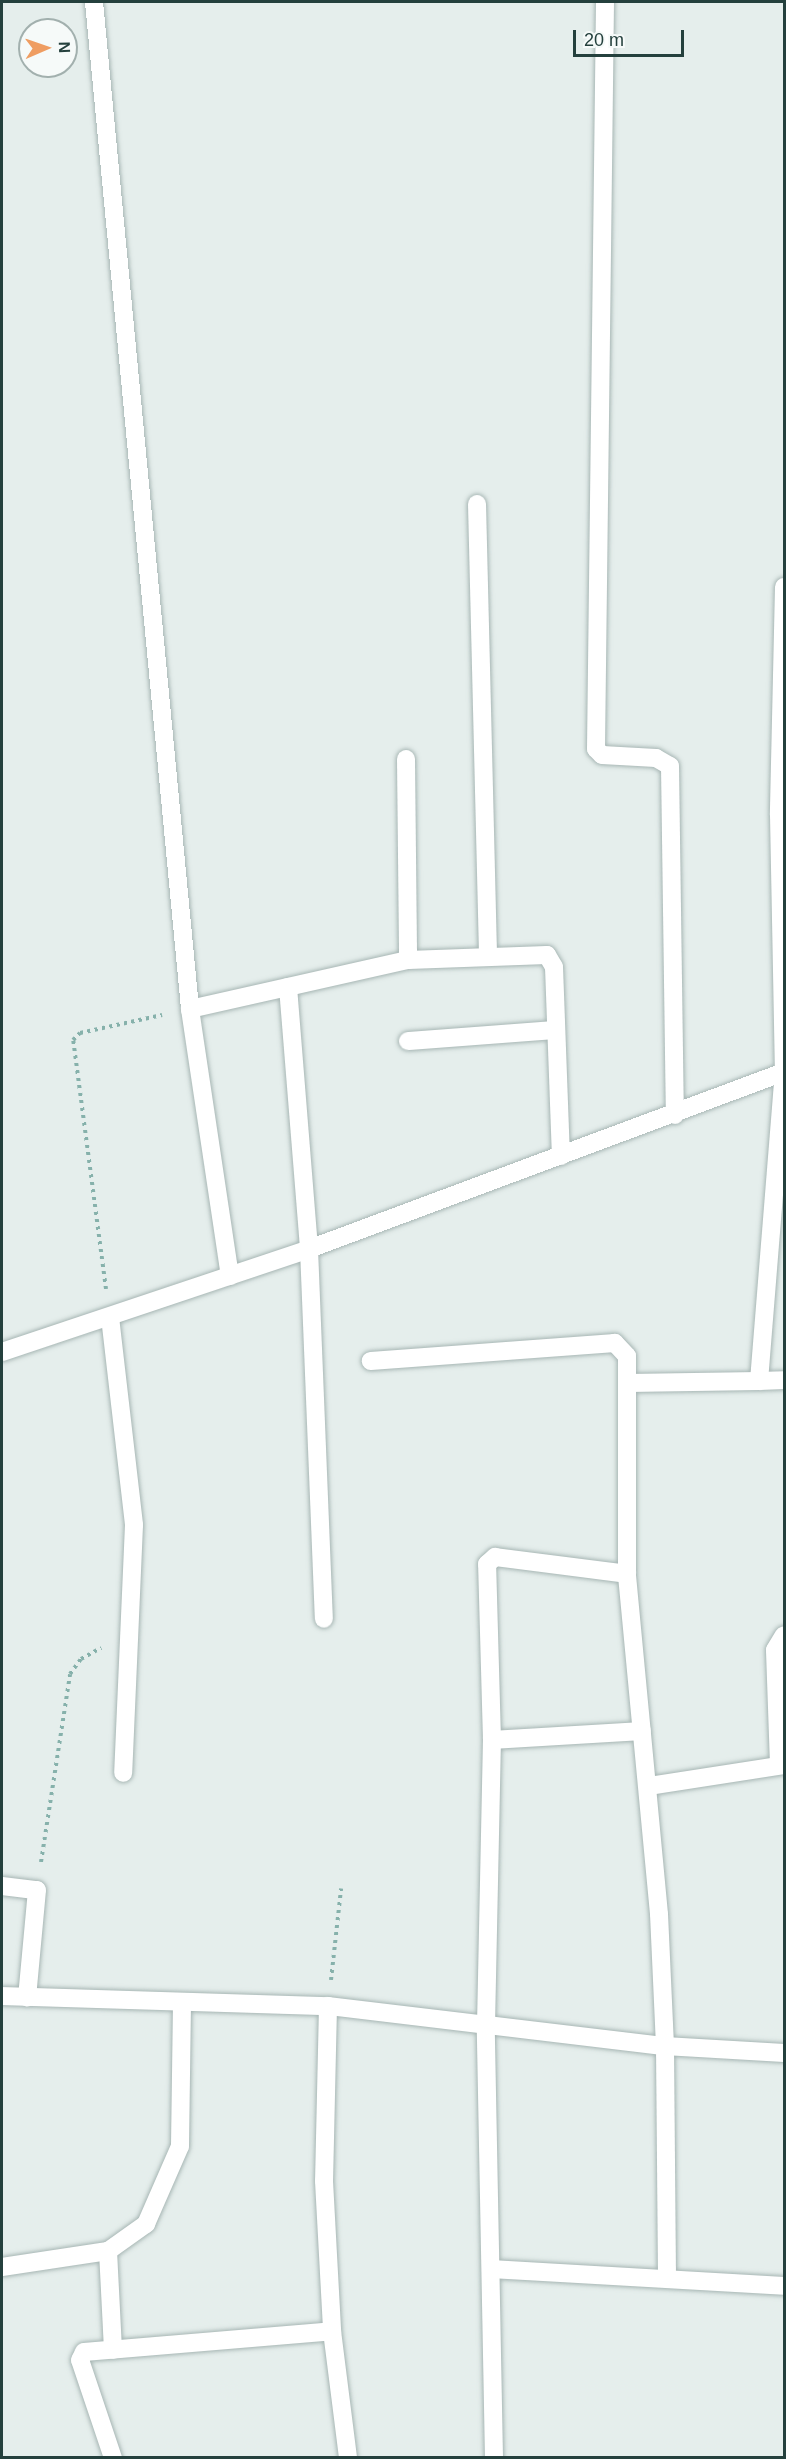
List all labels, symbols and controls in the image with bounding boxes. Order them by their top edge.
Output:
north arrow [18,18,78,78]
scale bar [576,18,687,56]
text: 20 m [584,30,624,50]
text: N [56,41,73,53]

